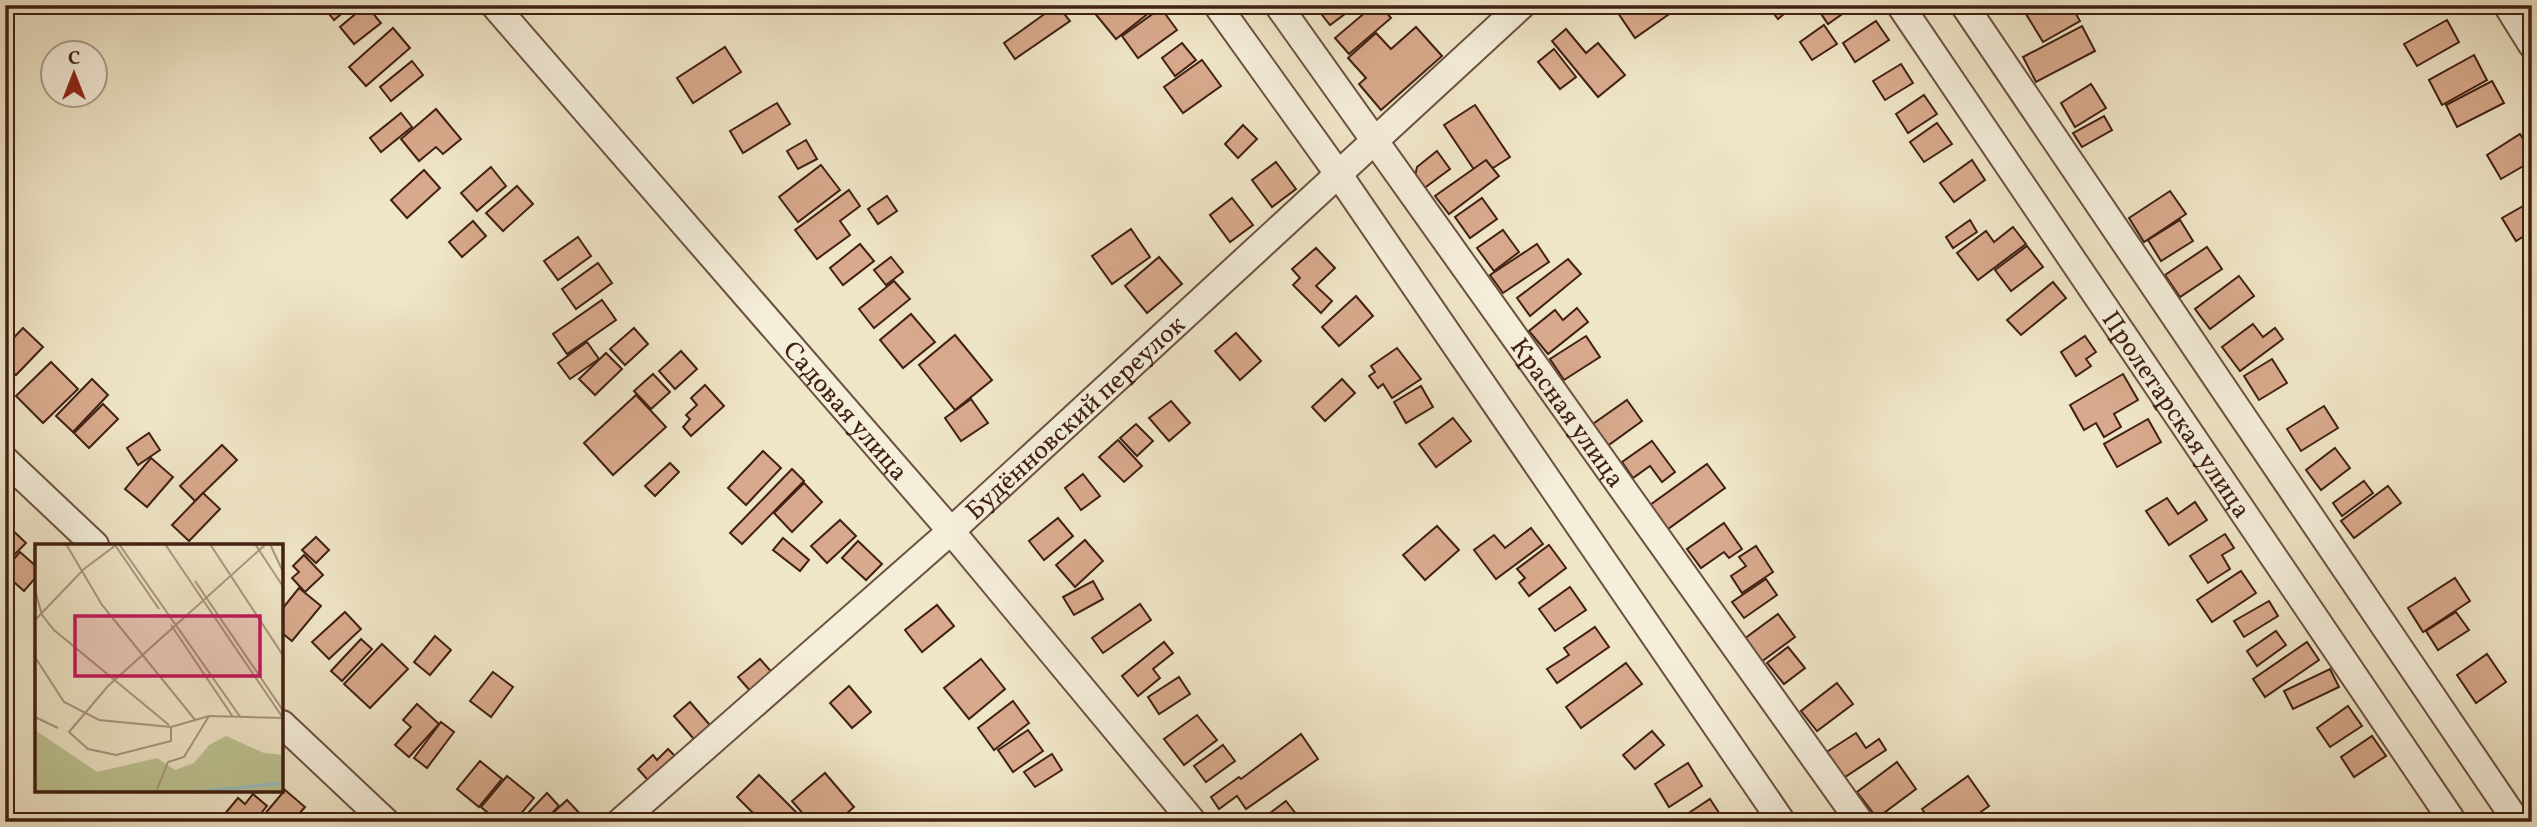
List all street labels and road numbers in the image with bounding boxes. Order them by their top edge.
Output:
street label: Пролетарская улица [2092,304,2258,526]
street label: Будённовский переулок [958,308,1194,529]
street label: Красная улица [1501,331,1632,496]
street label: Садовая улица [774,334,916,490]

